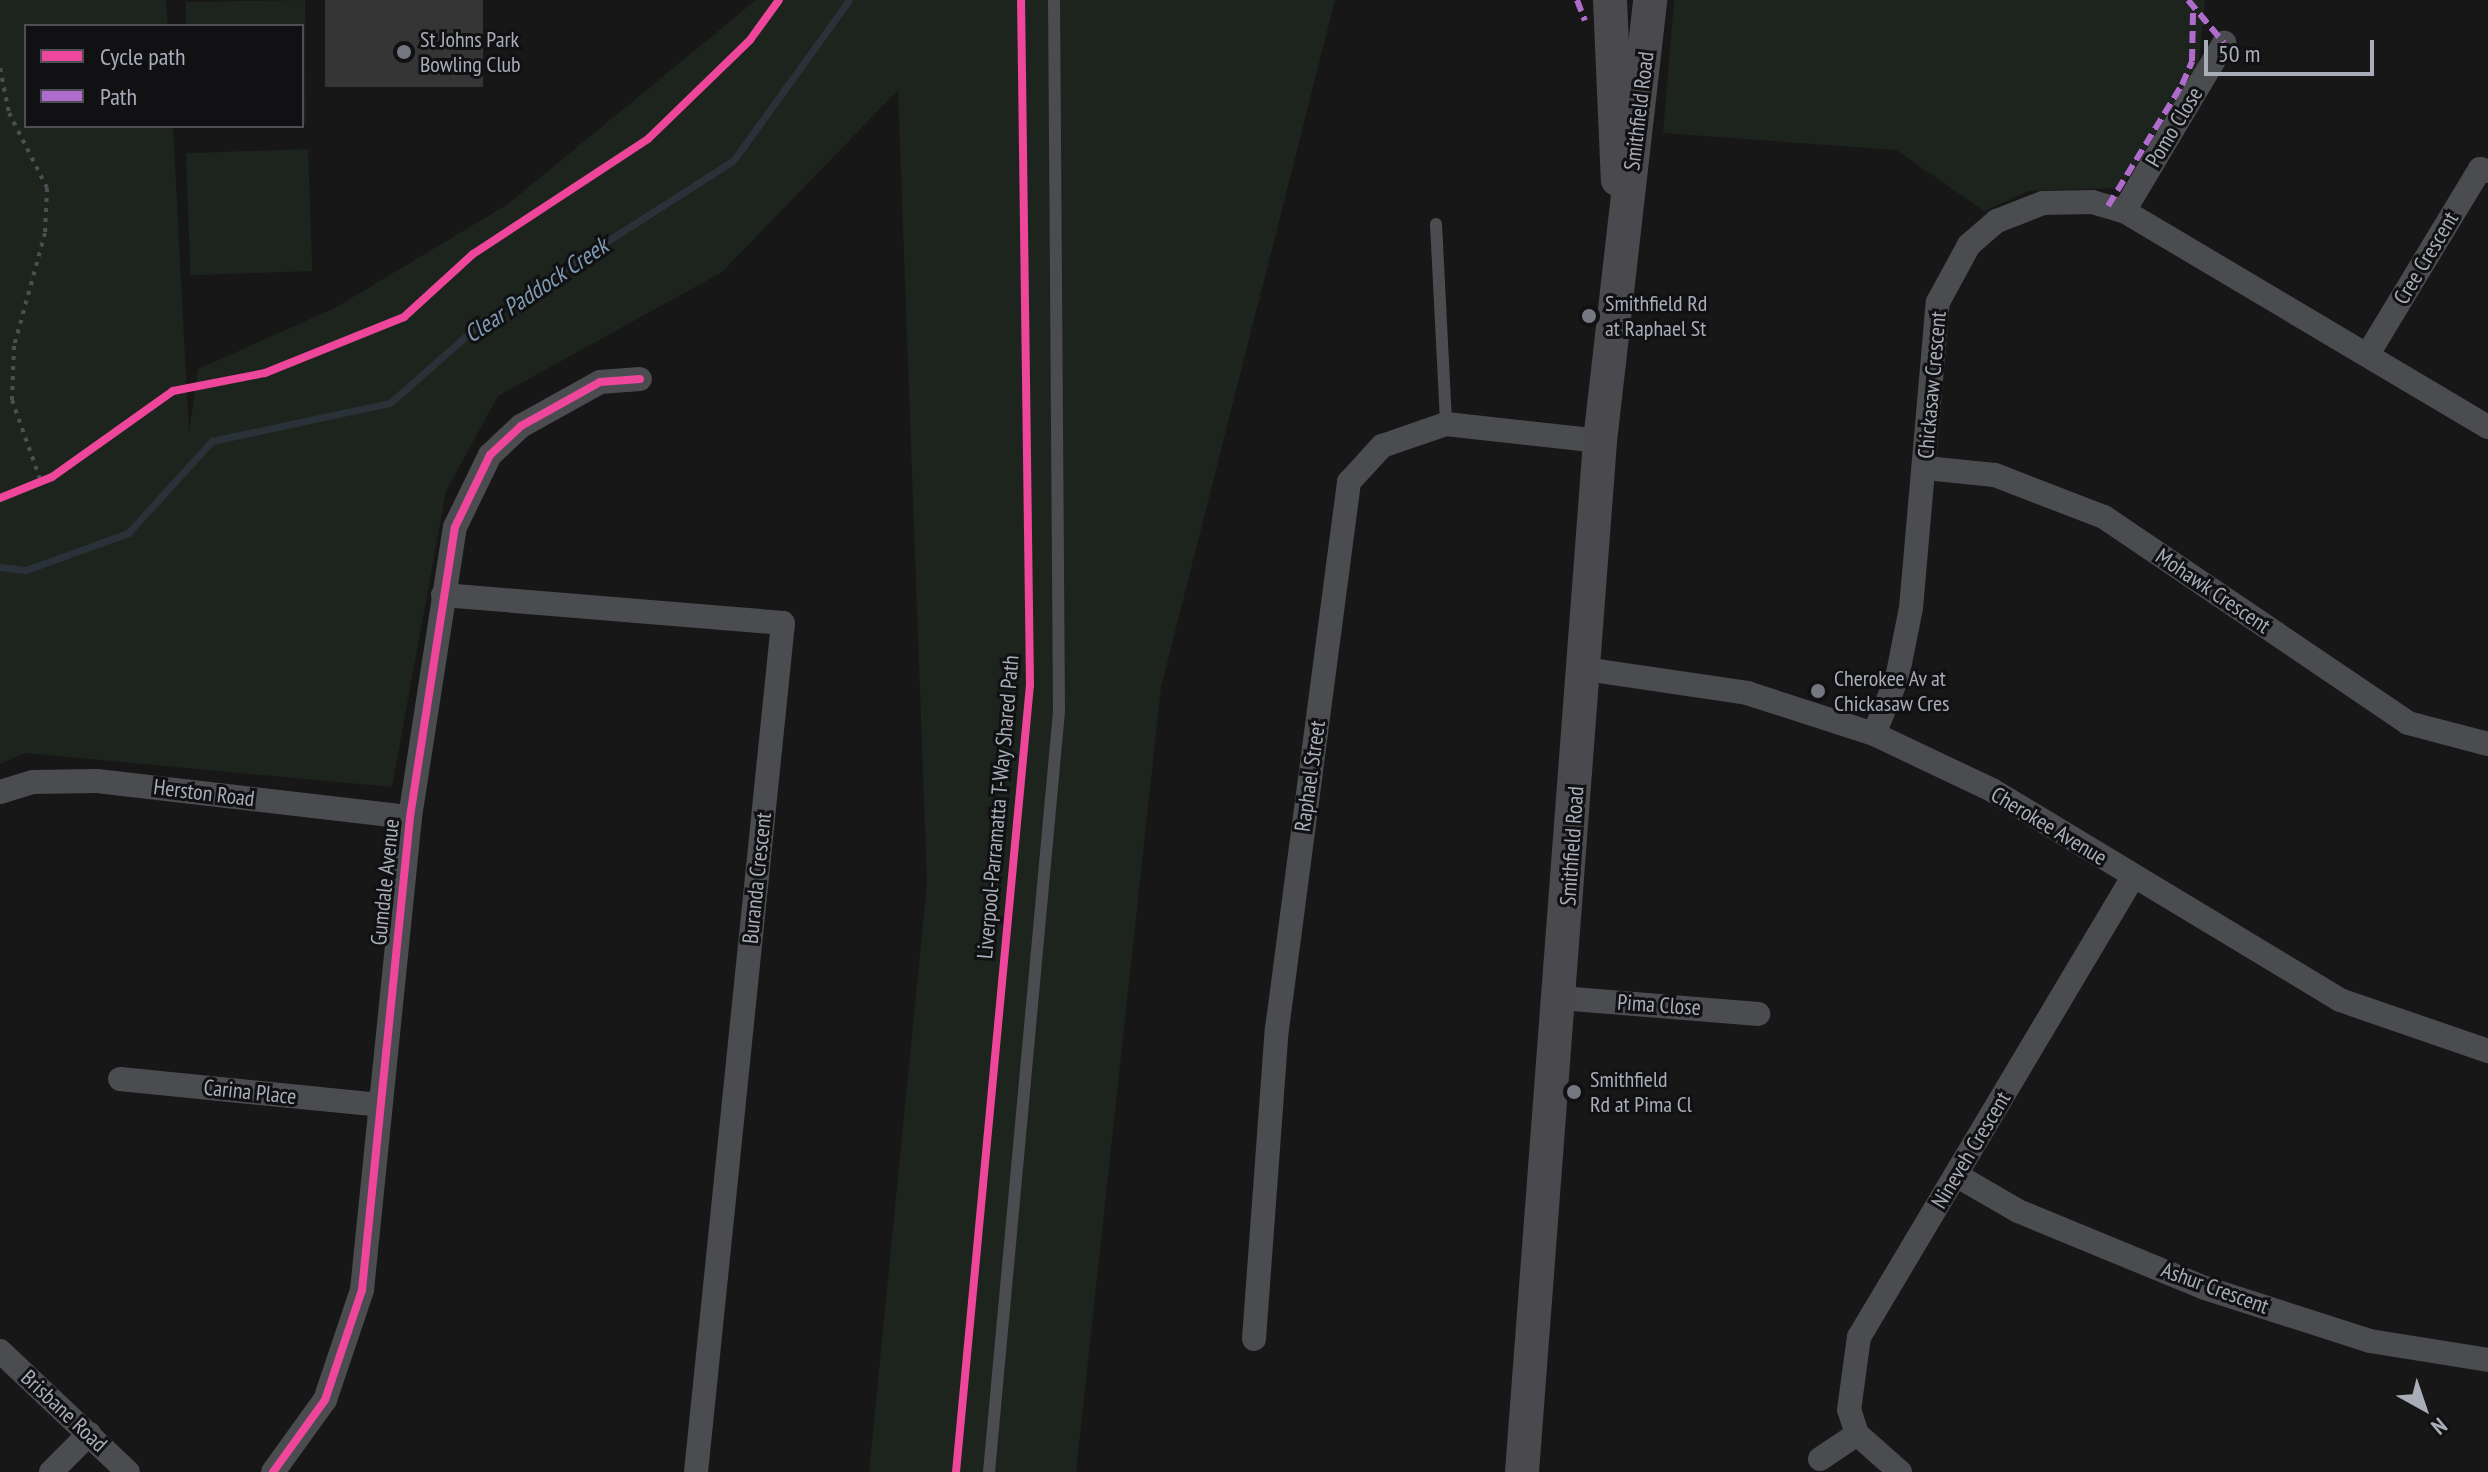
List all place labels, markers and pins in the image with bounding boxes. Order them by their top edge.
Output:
place label: St Johns Park Bowling Club [420,26,521,78]
marker: St Johns Park Bowling Club [395,43,413,61]
place label: Smithfield Rd at Raphael St [1605,290,1707,342]
marker: Smithfield Rd at Raphael St [1580,307,1598,325]
place label: Cherokee Av at Chickasaw Cres [1834,665,1950,716]
marker: Cherokee Av at Chickasaw Cres [1809,682,1827,700]
place label: Smithfield Rd at Pima Cl [1590,1066,1692,1118]
marker: Smithfield Rd at Pima Cl [1565,1083,1583,1101]

